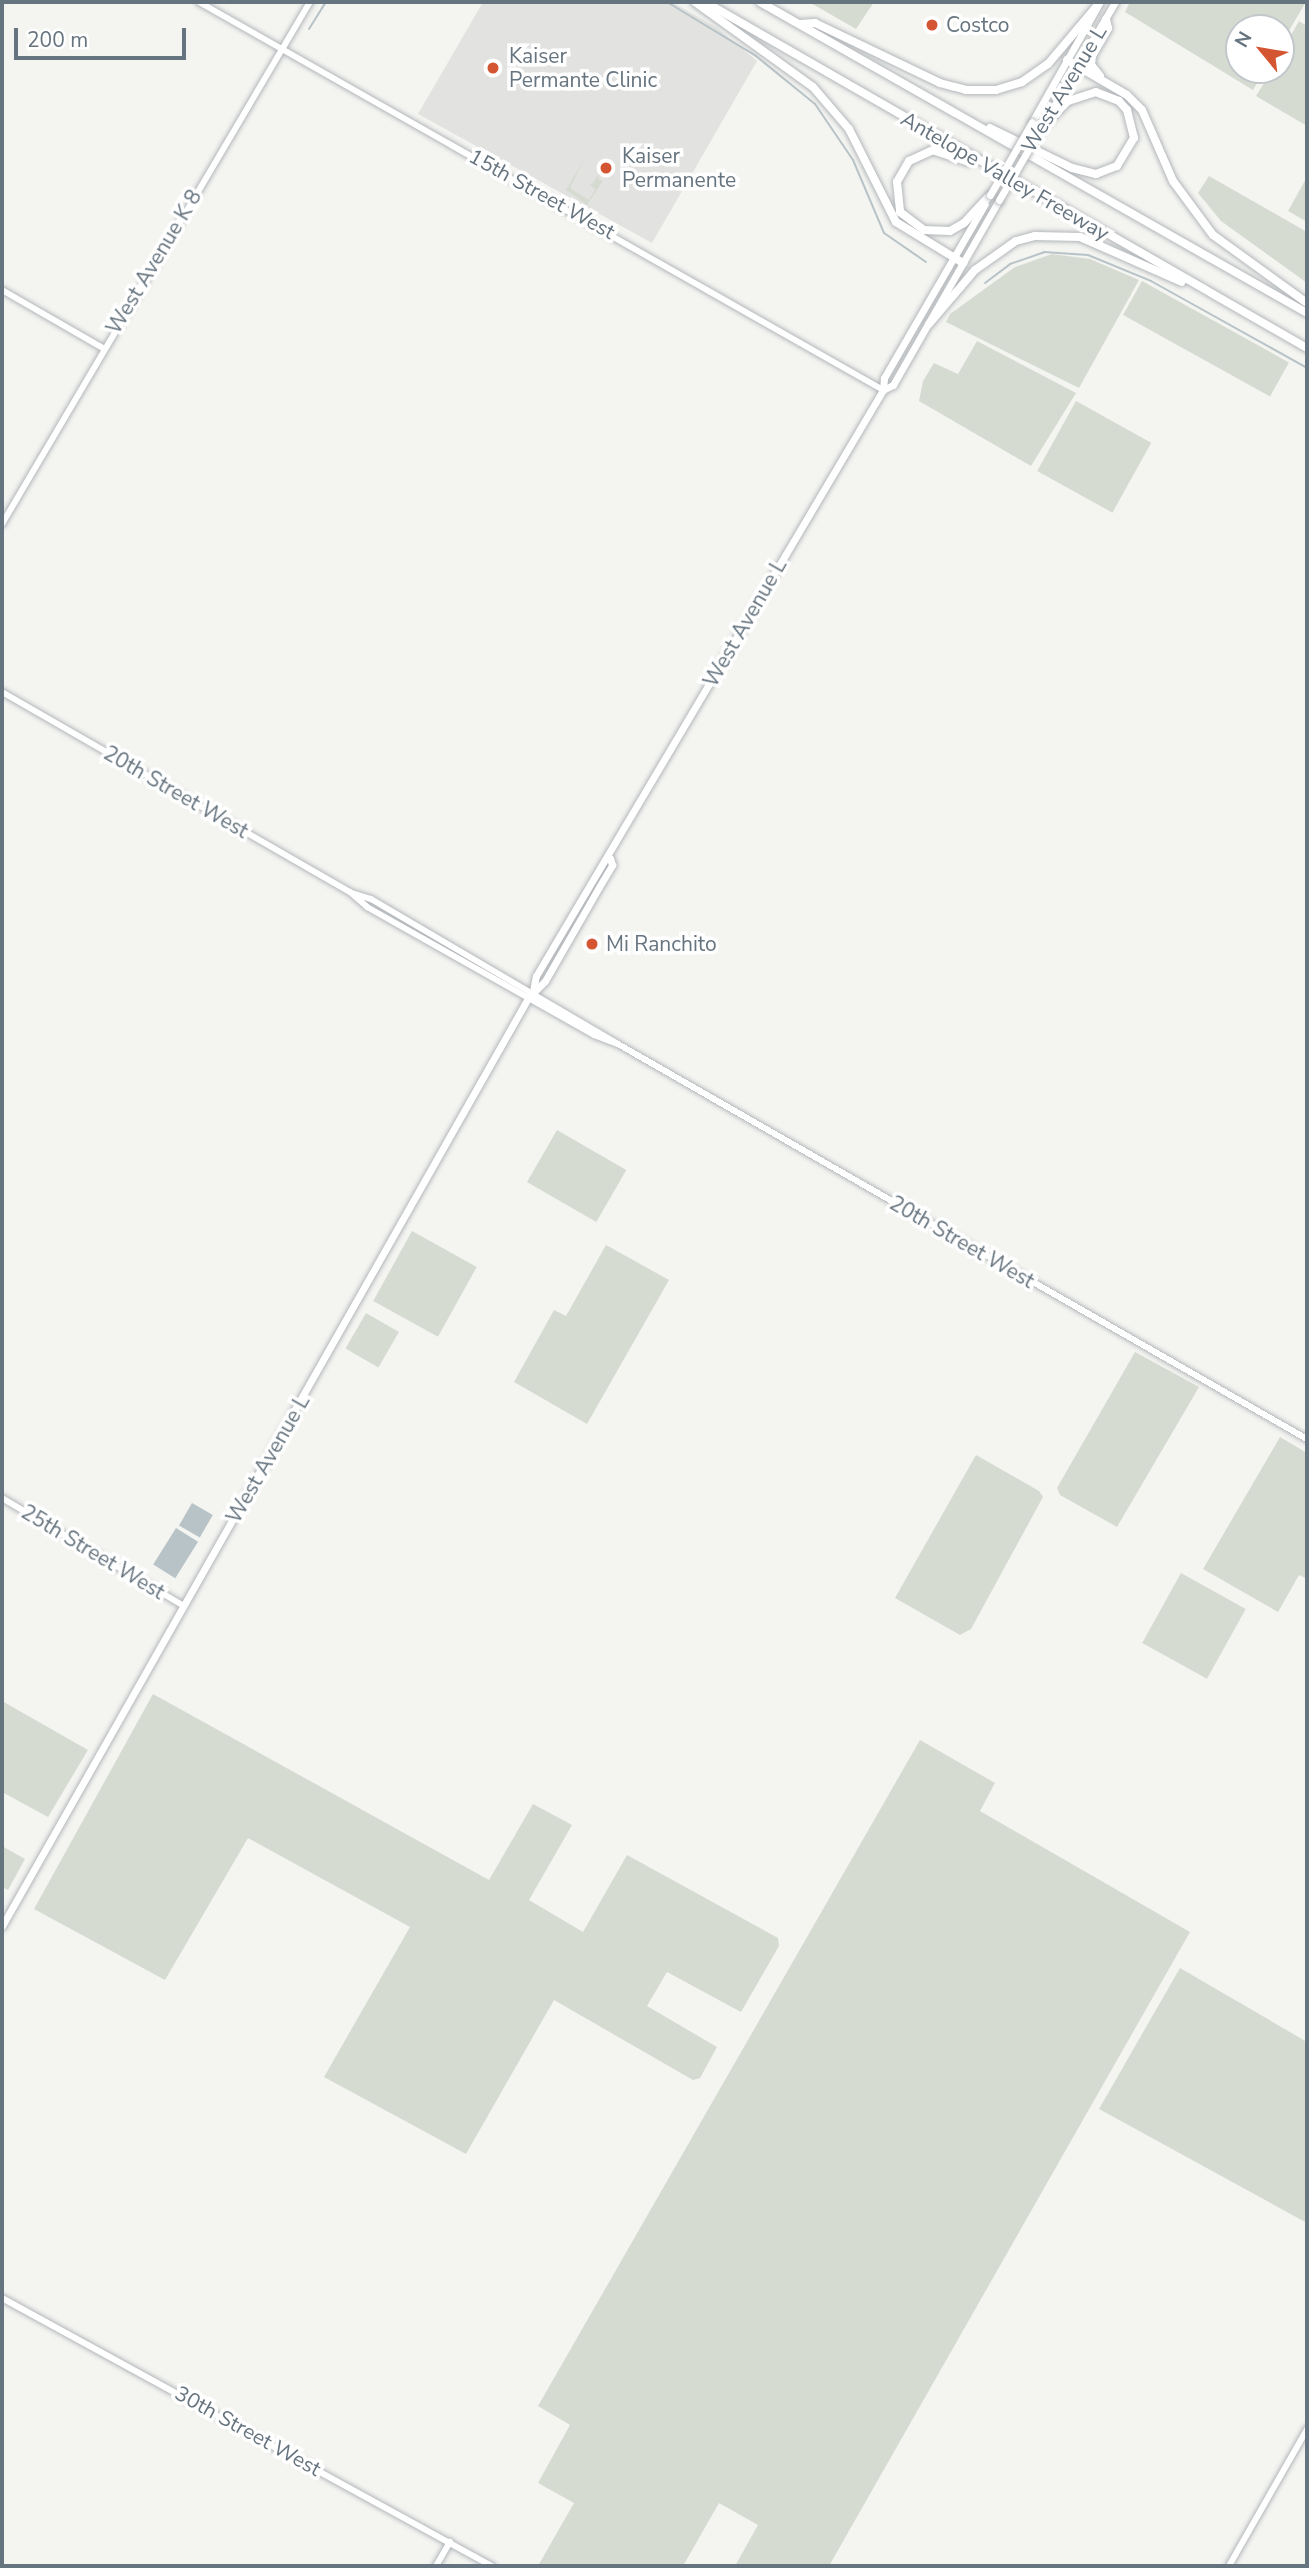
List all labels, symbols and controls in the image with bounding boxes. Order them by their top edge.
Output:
place label: Costco [946,12,1010,38]
scale bar [18,14,189,58]
north arrow [1225,14,1295,84]
marker: Costco [924,17,940,33]
street label: West Avenue L [1016,21,1112,157]
text: 200 m [27,26,88,54]
text: N [1229,27,1258,52]
place label: Kaiser Permante Clinic [509,43,657,93]
marker: Kaiser Permante Clinic [483,58,503,78]
street label: Antelope Valley Freeway [896,106,1114,246]
street label: 15th Street West [465,143,619,245]
place label: Kaiser Permanente [622,143,736,193]
marker: Kaiser Permanente [596,158,616,178]
street label: West Avenue K 8 [101,185,207,339]
street label: West Avenue L [698,554,792,692]
street label: 20th Street West [99,740,253,844]
place label: Mi Ranchito [606,931,717,957]
marker: Mi Ranchito [584,936,600,952]
street label: 20th Street West [885,1190,1039,1294]
street label: West Avenue L [221,1390,315,1528]
street label: 25th Street West [17,1499,169,1605]
street label: 30th Street West [171,2380,325,2482]

